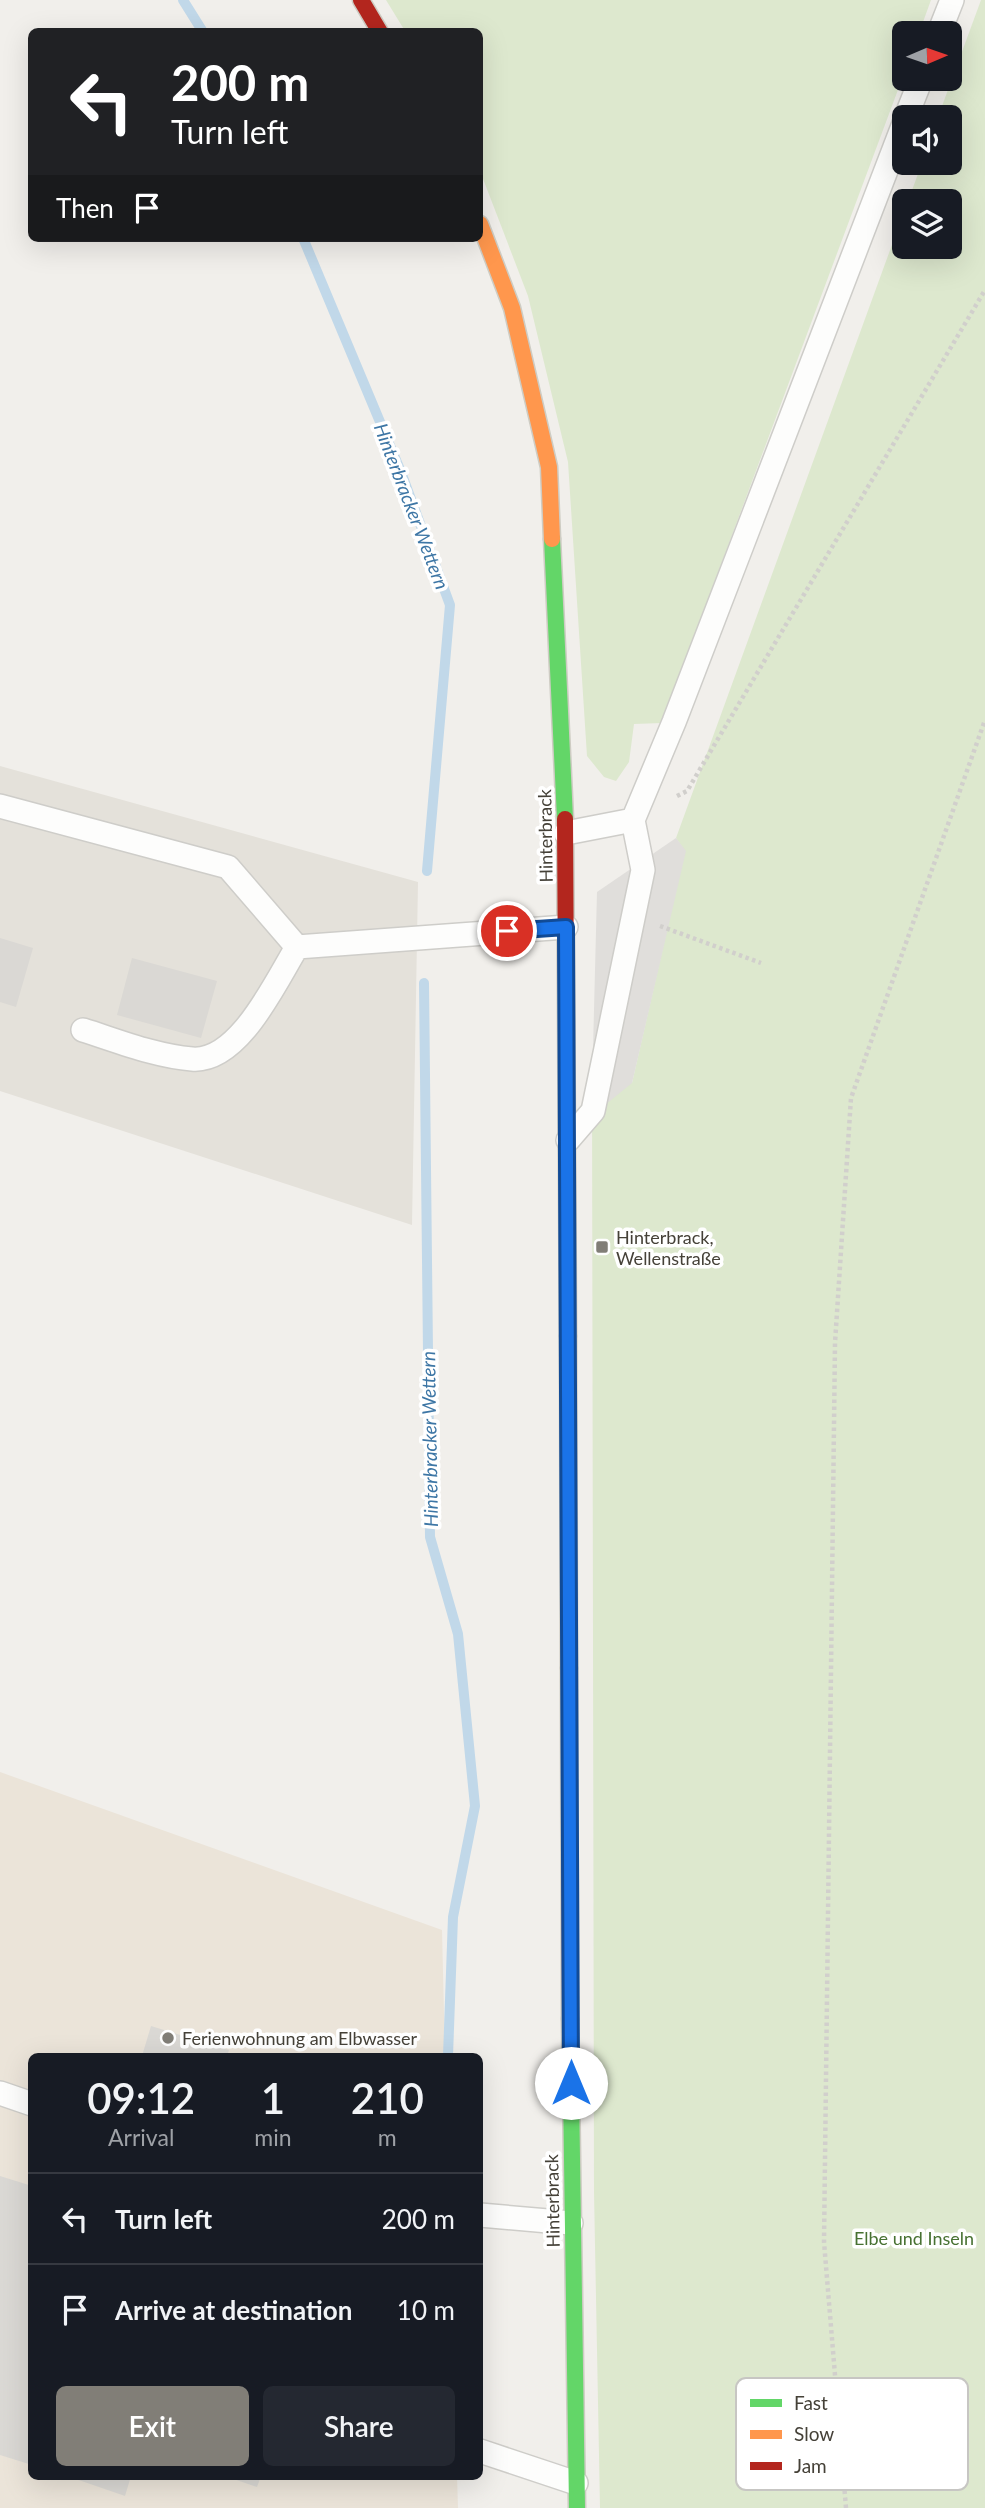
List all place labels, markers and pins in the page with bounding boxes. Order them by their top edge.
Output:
pin [477,901,537,961]
place label: Hinterbrack, Wellenstraße [616,1226,721,1269]
marker: Hinterbrack, Wellenstraße [594,1239,610,1255]
place label: Ferienwohnung am Elbwasser [182,2027,418,2049]
marker: Ferienwohnung am Elbwasser [160,2030,176,2046]

